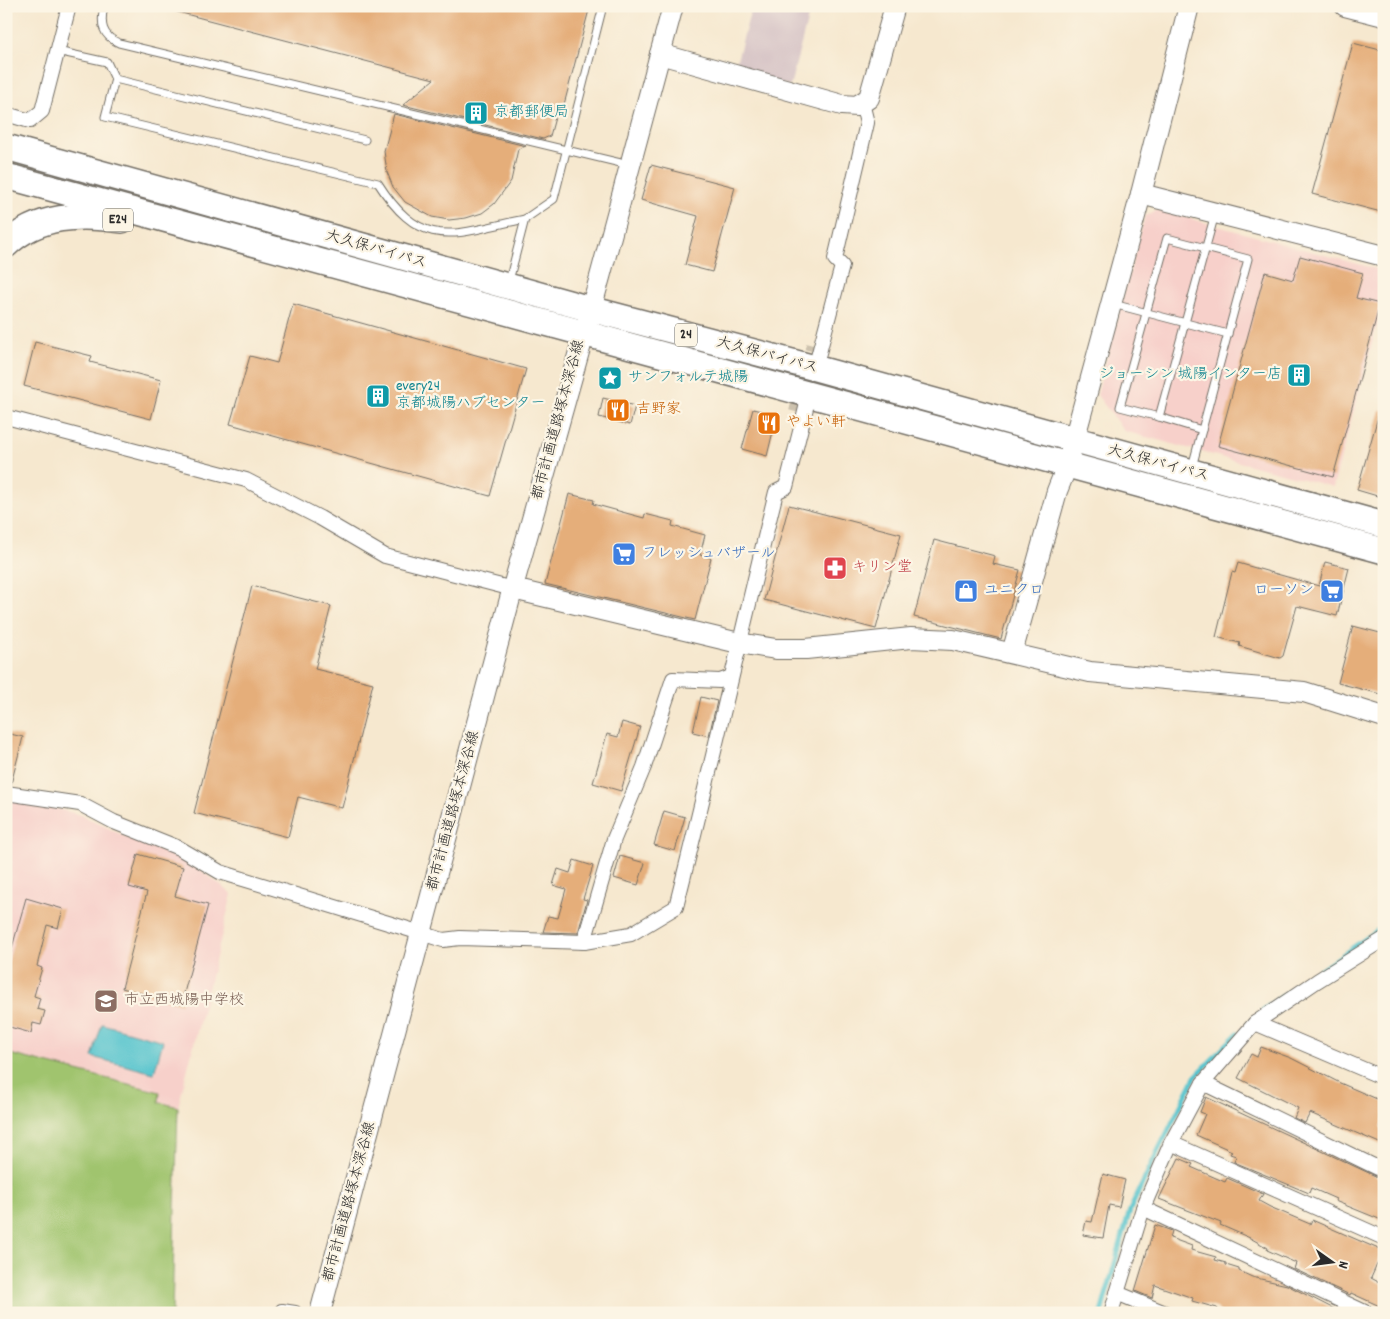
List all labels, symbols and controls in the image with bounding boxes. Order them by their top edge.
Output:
building icon: 京都郵便局 [463,100,489,126]
place label: 京都郵便局 [494,102,569,124]
road number: E24 [103,208,133,232]
street label: 大久保バイパス [323,225,429,275]
road number: 24 [675,324,697,346]
street label: 大久保バイパス [714,332,820,380]
street label: 都市計画道路塚本深谷線 [527,337,591,503]
building icon: ジョーシン 城陽インター店 [1286,362,1312,388]
place label: ジョーシン 城陽インター店 [1099,364,1282,386]
place icon: サンフォルテ城陽 [597,365,623,391]
place label: サンフォルテ城陽 [628,367,748,389]
place label: every24 京都城陽ハブセンター [396,376,545,415]
building icon: every24 京都城陽ハブセンター [365,383,391,409]
restaurant icon: 吉野家 [605,397,631,423]
place label: 吉野家 [636,399,681,421]
restaurant icon: やよい軒 [756,410,782,436]
place label: やよい軒 [786,412,846,434]
street label: 大久保バイパス [1105,440,1211,488]
supermarket icon: フレッシュバザール [611,541,637,567]
place label: フレッシュバザール [642,543,775,565]
pharmacy icon: キリン堂 [822,555,848,581]
place label: キリン堂 [852,557,912,579]
shop icon: ユニクロ [953,578,979,604]
supermarket icon: ローソン [1319,578,1345,604]
place label: ユニクロ [984,580,1044,602]
place label: ローソン [1254,580,1314,602]
street label: 都市計画道路塚本深谷線 [422,728,486,894]
school or university icon: 市立西城陽中学校 [93,988,119,1014]
place label: 市立西城陽中学校 [124,990,244,1012]
street label: 都市計画道路塚本深谷線 [318,1119,382,1285]
north arrow [1308,1236,1358,1286]
text: N [1332,1259,1353,1271]

